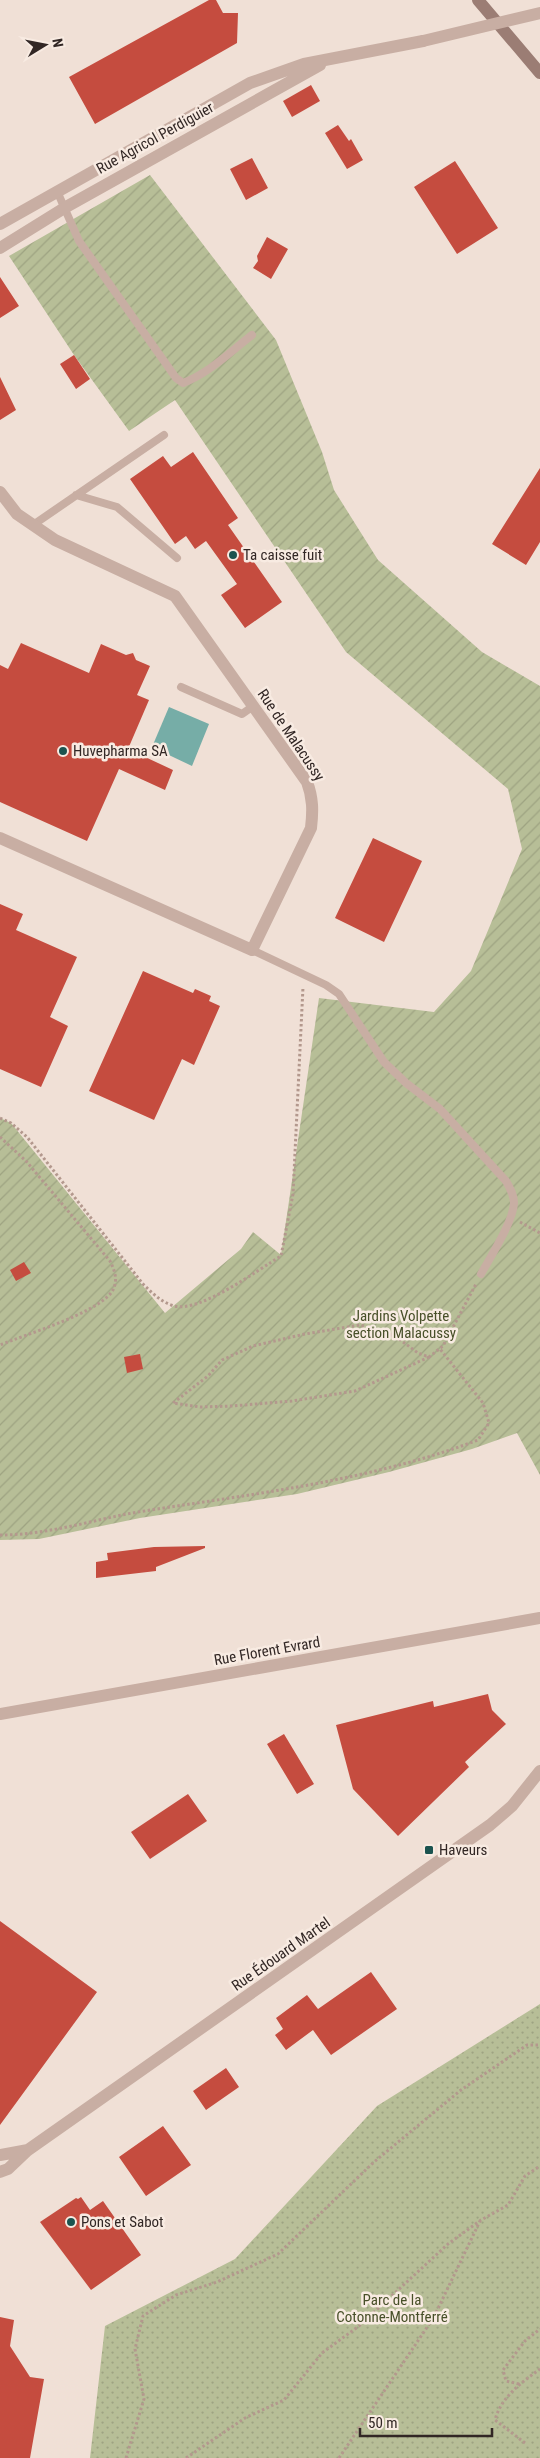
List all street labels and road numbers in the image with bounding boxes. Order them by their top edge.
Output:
street label: Rue Agricol Perdiguier [93,98,217,178]
street label: Rue de Malacussy [254,686,328,784]
street label: Rue Florent Evrard [213,1633,321,1669]
street label: Rue Édouard Martel [228,1913,334,1995]

